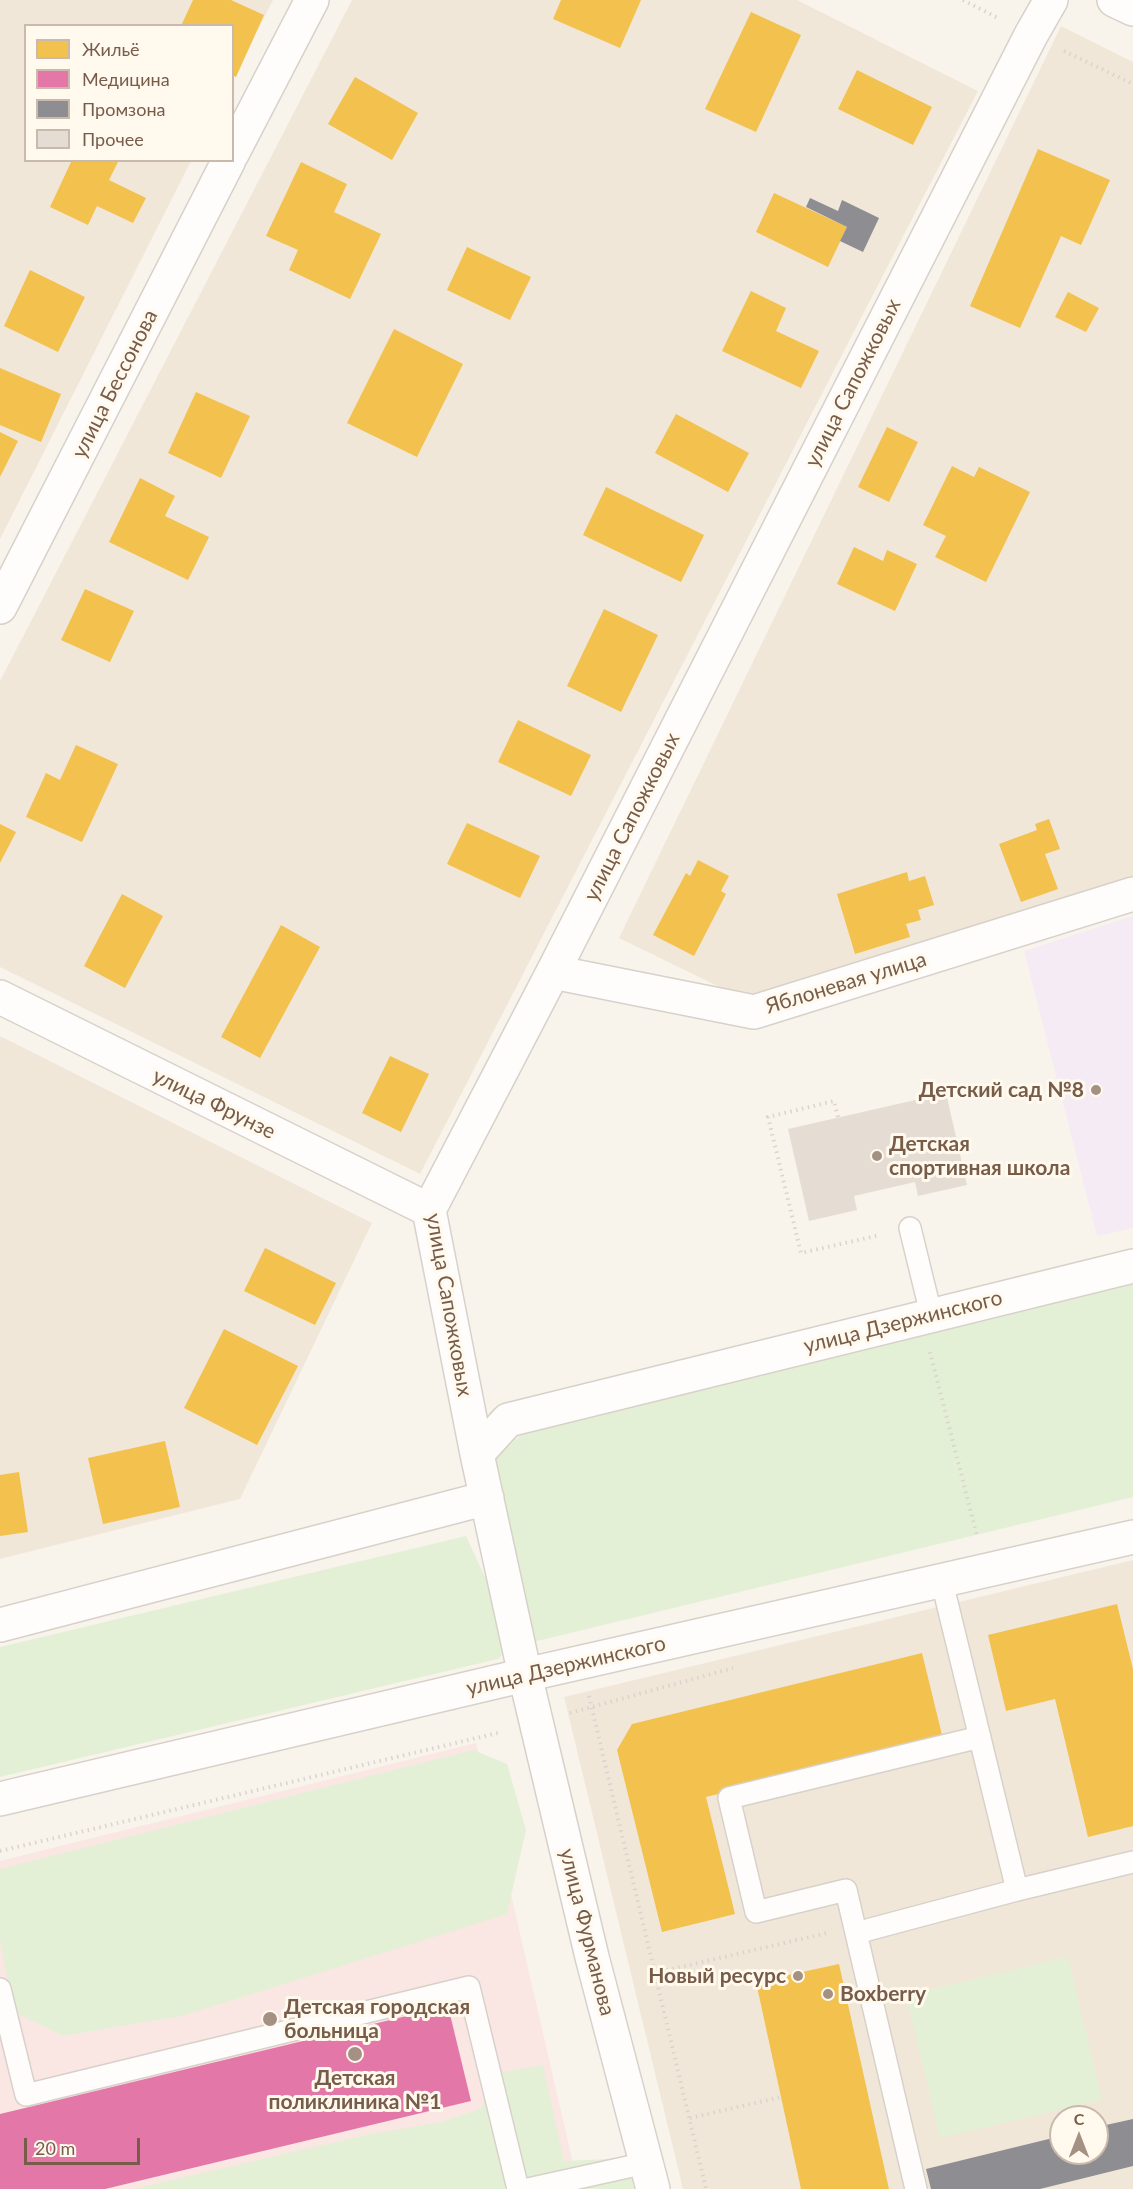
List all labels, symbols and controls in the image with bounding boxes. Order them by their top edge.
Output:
legend [24,24,234,162]
text: Жильё [82,38,140,60]
text: Медицина [82,68,170,90]
text: Промзона [82,98,165,120]
text: Прочее [82,128,144,150]
street label: улица Сапожковых [800,295,906,471]
street label: улица Бессонова [67,306,163,462]
street label: улица Сапожковых [579,729,685,905]
street label: Яблоневая улица [763,947,929,1019]
street label: улица Фрунзе [148,1063,280,1145]
place label: Детский сад №8 [919,1077,1084,1103]
marker: Детский сад №8 [1089,1083,1103,1097]
place label: Детская спортивная школа [889,1131,1070,1181]
marker: Детская спортивная школа [870,1149,884,1163]
street label: улица Сапожковых [420,1212,478,1398]
street label: улица Дзержинского [801,1285,1005,1359]
street label: улица Дзержинского [464,1631,668,1701]
street label: улица Фурманова [554,1846,620,2018]
place label: Новый ресурс [648,1963,786,1989]
marker: Новый ресурс [791,1969,805,1983]
place label: Boxberry [840,1981,926,2007]
marker: Boxberry [821,1987,835,2001]
place label: Детская городская больница [284,1994,470,2044]
marker: Детская городская больница [261,2010,279,2028]
marker: Детская поликлиника №1 [346,2045,364,2063]
place label: Детская поликлиника №1 [268,2065,442,2115]
north arrow [1049,2105,1109,2165]
text: С [1074,2109,1084,2128]
scale bar [27,2126,142,2164]
text: 20 m [35,2137,75,2159]

